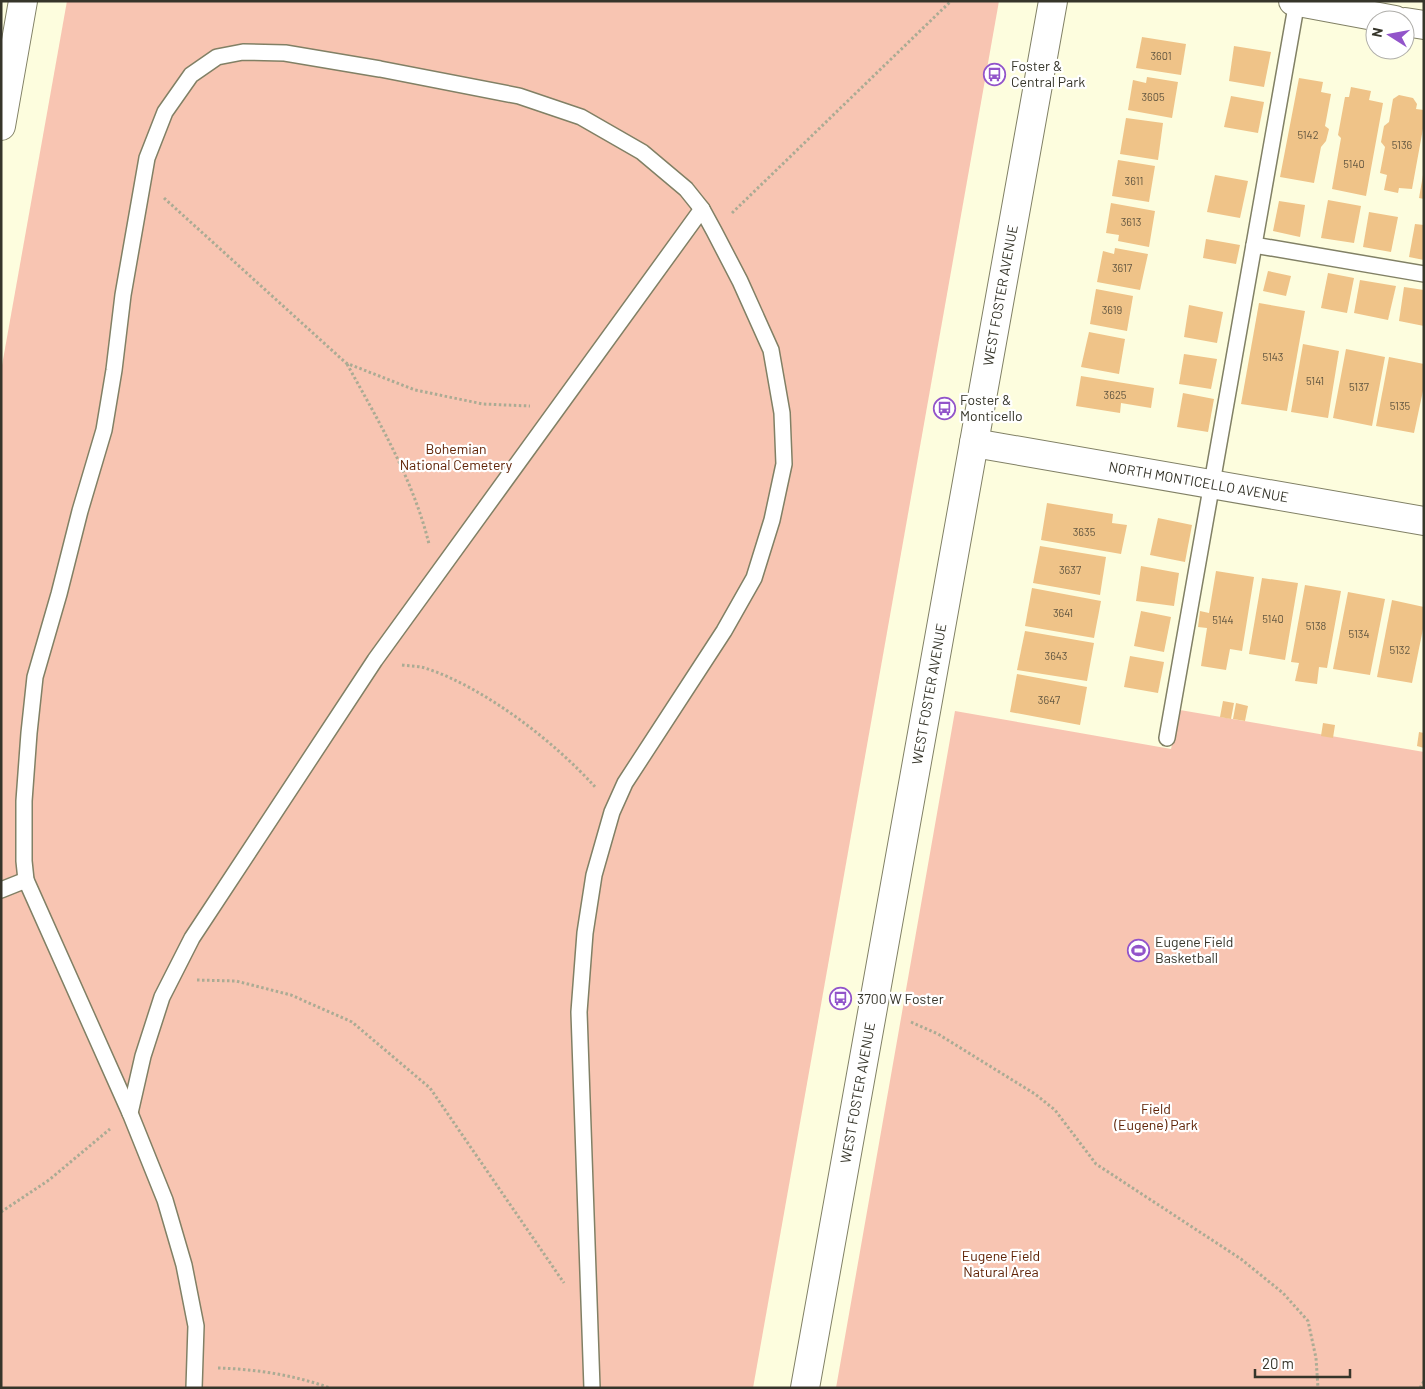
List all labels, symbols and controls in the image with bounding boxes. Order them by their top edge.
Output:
north arrow [1365,10,1415,60]
text: N [1368,26,1386,39]
house number: 3601 [1150,49,1172,62]
place label: Foster & Central Park [1011,57,1085,90]
bus stop icon: Foster & Central Park [983,62,1007,86]
house number: 3605 [1141,90,1165,103]
house number: 5142 [1297,128,1319,141]
house number: 5136 [1392,138,1413,151]
house number: 5140 [1343,157,1365,170]
house number: 3611 [1125,174,1143,187]
house number: 3613 [1121,215,1141,228]
street label: WEST FOSTER AVENUE [979,223,1021,367]
house number: 3617 [1112,261,1132,274]
house number: 3619 [1102,303,1123,316]
house number: 5143 [1263,350,1283,363]
house number: 5141 [1306,374,1324,387]
house number: 5137 [1349,380,1369,393]
house number: 3625 [1104,388,1127,401]
place label: Foster & Monticello [960,391,1023,424]
bus stop icon: Foster & Monticello [932,396,956,420]
house number: 5135 [1390,399,1411,412]
park label: Bohemian National Cemetery [400,440,513,473]
street label: NORTH MONTICELLO AVENUE [1107,458,1290,505]
house number: 3635 [1073,525,1096,538]
house number: 3637 [1059,563,1081,576]
house number: 3641 [1053,606,1073,619]
house number: 5140 [1262,612,1284,625]
house number: 5144 [1212,613,1234,626]
house number: 5138 [1306,619,1327,632]
street label: WEST FOSTER AVENUE [908,622,950,766]
house number: 5134 [1349,627,1369,640]
house number: 5132 [1390,643,1410,656]
house number: 3643 [1044,649,1068,662]
house number: 3647 [1038,693,1060,706]
place label: Eugene Field Basketball [1155,933,1233,966]
sports icon: Eugene Field Basketball [1127,938,1151,962]
bus stop icon: 3700 W Foster [829,987,853,1011]
place label: 3700 W Foster [857,990,944,1007]
street label: WEST FOSTER AVENUE [836,1021,878,1164]
park label: Field (Eugene) Park [1113,1100,1198,1133]
park label: Eugene Field Natural Area [962,1247,1040,1280]
scale bar [1255,1346,1350,1378]
text: 20 m [1262,1354,1294,1372]

